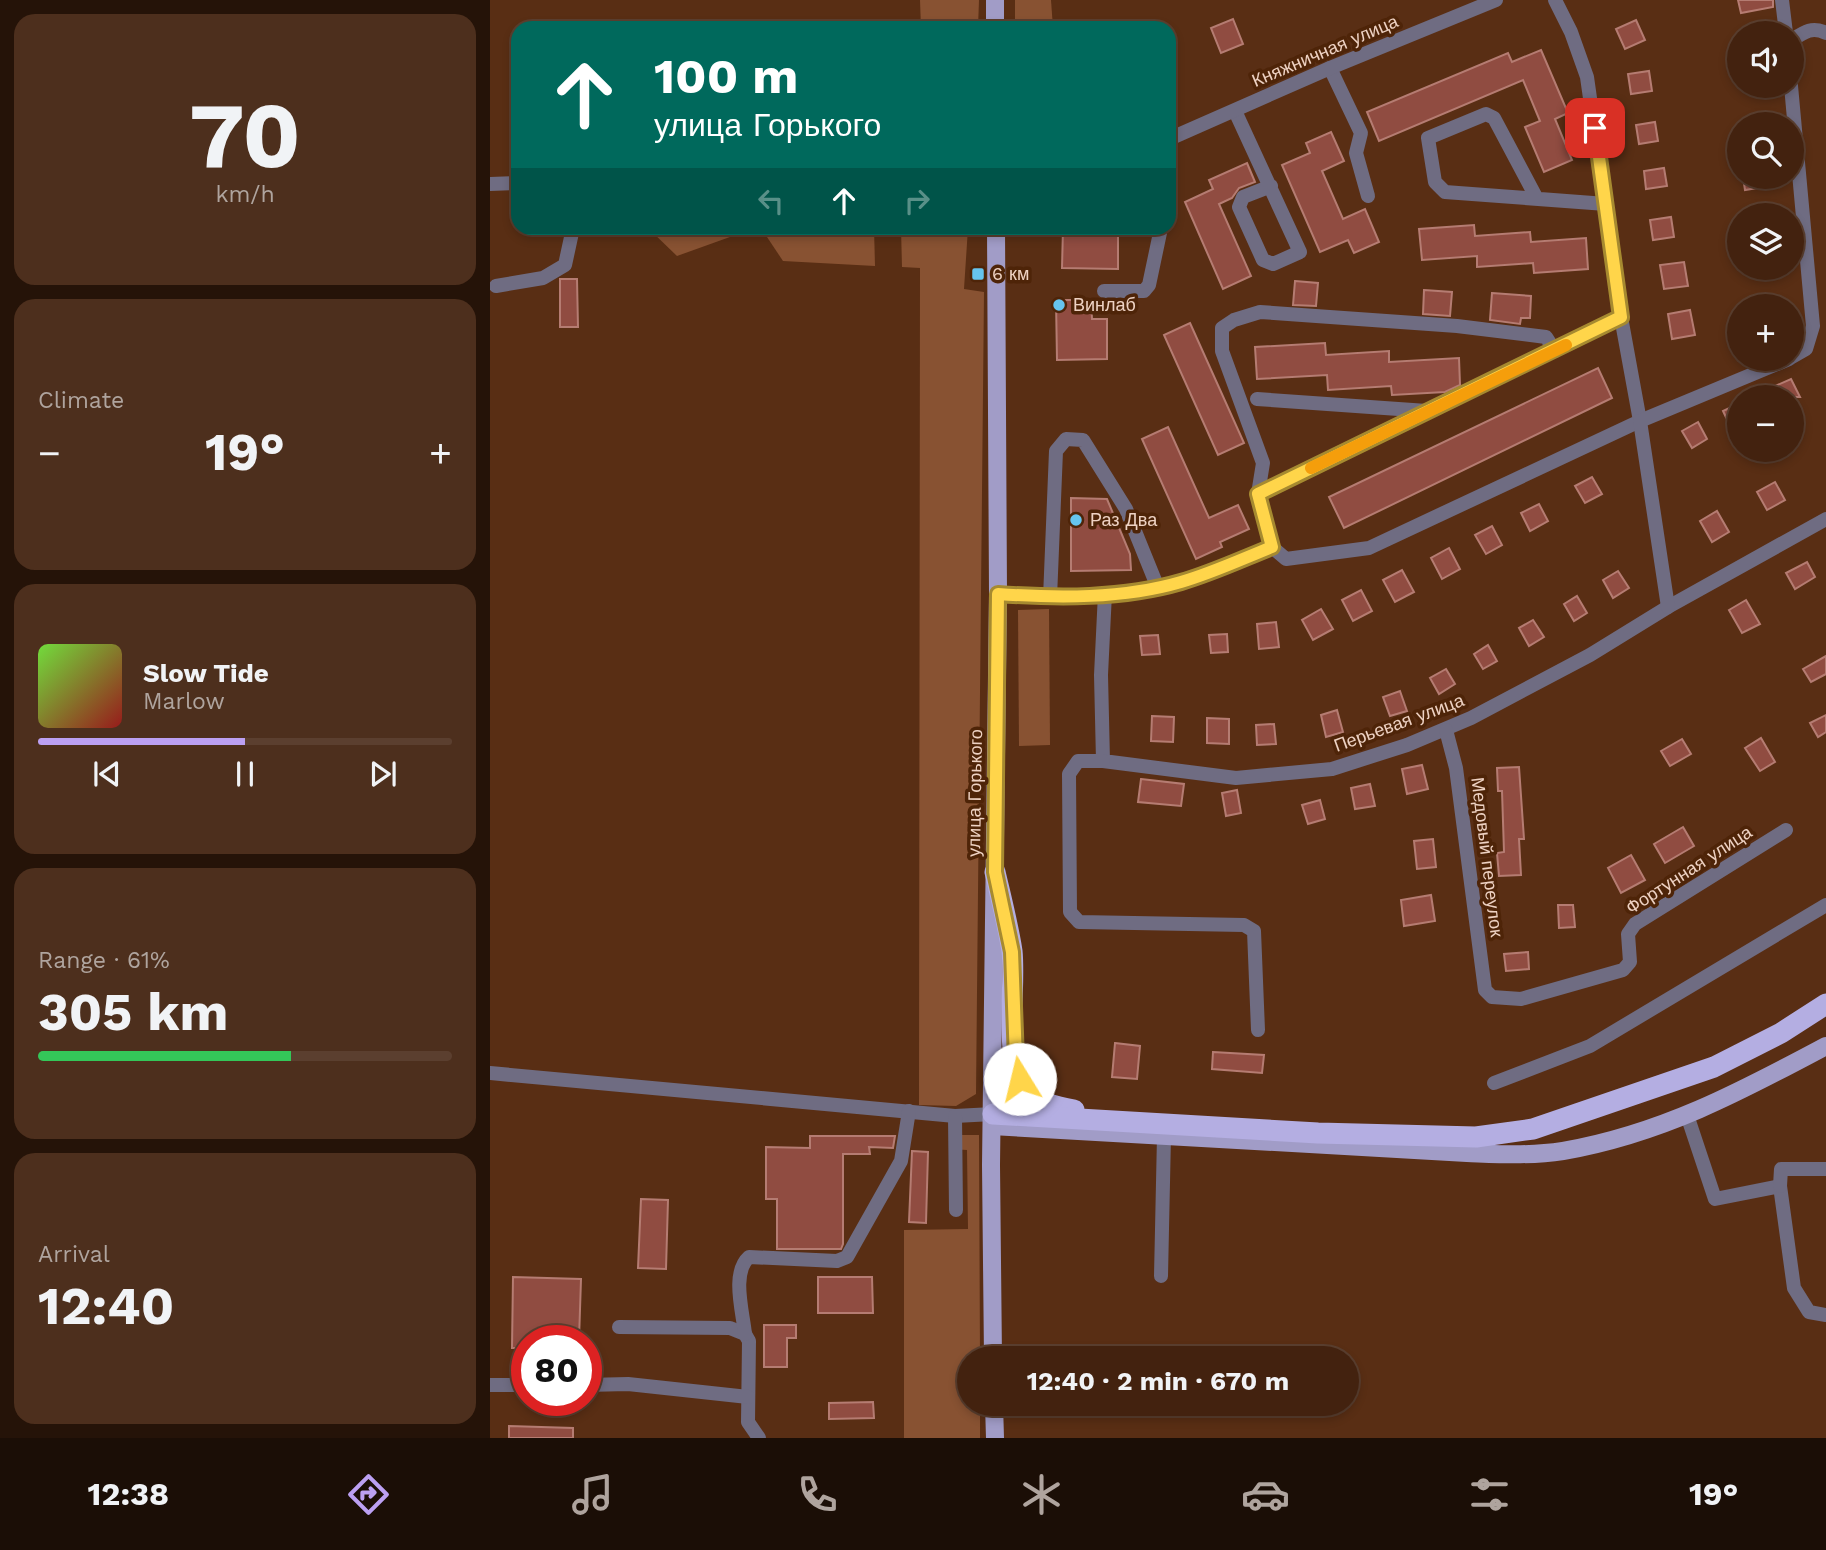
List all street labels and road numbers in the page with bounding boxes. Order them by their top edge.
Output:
street label: Княжничная улица [1248,10,1402,91]
street label: Перьевая улица [1331,689,1468,756]
street label: улица Горького [963,729,986,857]
street label: Медовый переулок [1467,776,1508,938]
street label: Фортунная улица [1622,820,1756,918]

